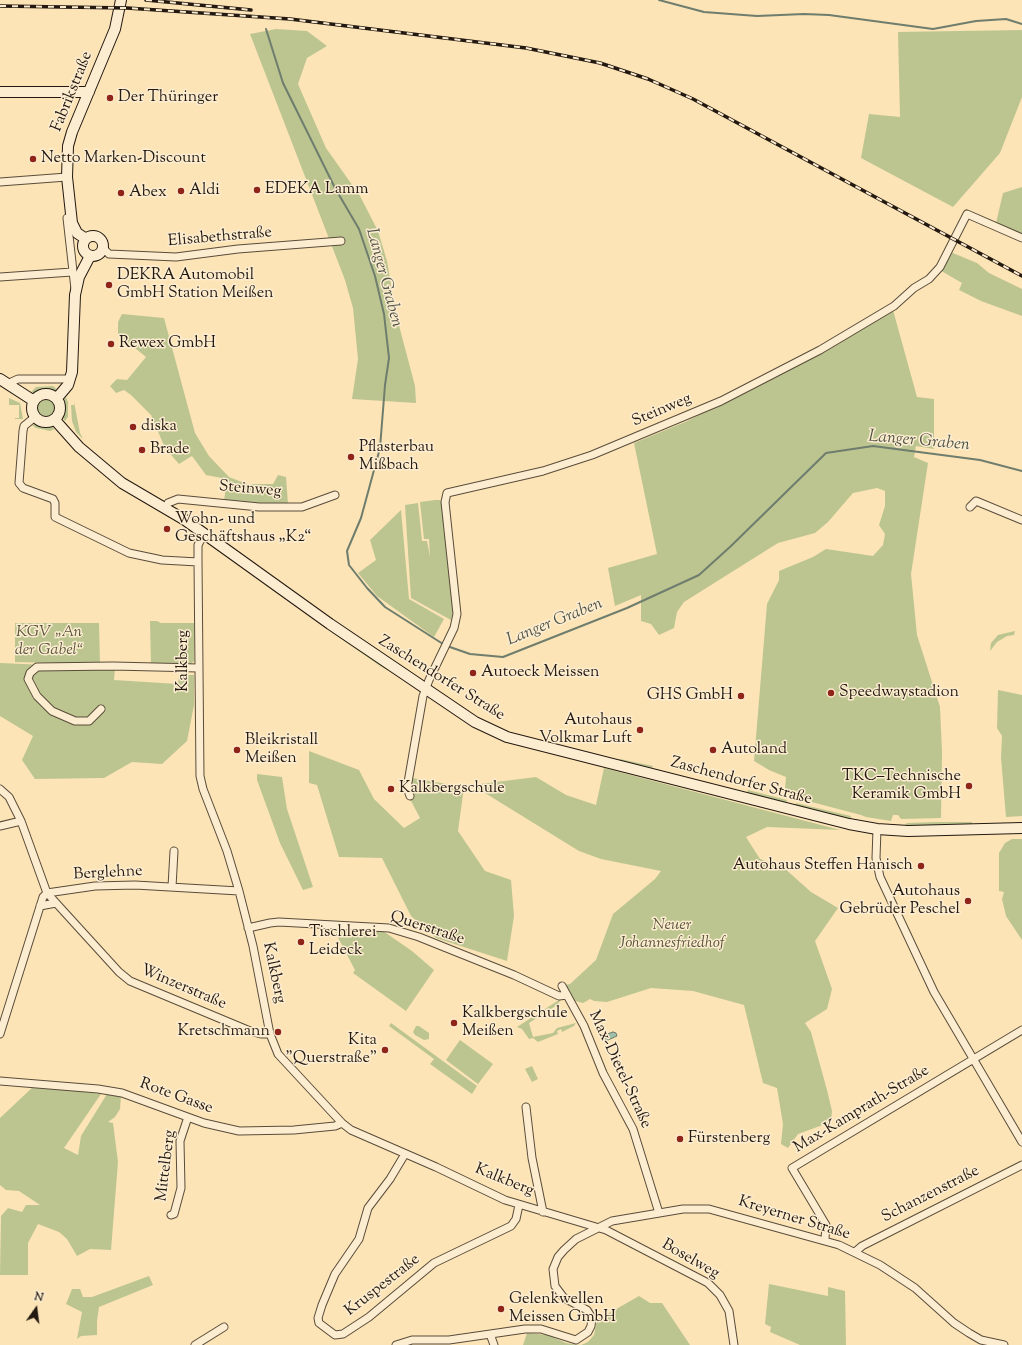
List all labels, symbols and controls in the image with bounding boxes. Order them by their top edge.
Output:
street label: Fabrikstraße [48,49,98,135]
place label: Der Thüringer [118,88,218,108]
marker: Der Thüringer [105,93,115,103]
place label: Netto Marken-Discount [41,149,206,169]
marker: Netto Marken-Discount [28,154,38,164]
place label: EDEKA Lamm [265,180,368,200]
place label: Aldi [189,181,220,201]
place label: Abex [129,183,167,203]
marker: EDEKA Lamm [252,185,262,195]
marker: Aldi [176,186,186,196]
marker: Abex [116,188,126,198]
street label: Elisabethstraße [167,224,273,252]
water label: Langer Graben [360,226,406,330]
place label: DEKRA Automobil GmbH Station Meißen [117,266,274,304]
marker: DEKRA Automobil GmbH Station Meißen [104,280,114,290]
place label: Rewex GmbH [119,334,216,354]
marker: Rewex GmbH [106,339,116,349]
street label: Steinweg [629,390,695,432]
place label: diska [141,417,177,437]
marker: diska [128,422,138,432]
water label: Langer Graben [867,427,971,457]
place label: Pflasterbau Mißbach [359,438,434,476]
place label: Brade [150,440,190,460]
marker: Brade [137,445,147,455]
marker: Pflasterbau Mißbach [346,452,356,462]
street label: Steinweg [218,478,282,502]
place label: Wohn- und Geschäftshaus „K2“ [175,510,311,548]
marker: Wohn- und Geschäftshaus „K2“ [162,524,172,534]
water label: Langer Graben [504,594,606,652]
park label: KGV „An der Gabel“ [15,623,83,661]
street label: Kalkberg [174,630,194,692]
street label: Zaschendorfer Straße [374,632,508,726]
place label: Autoeck Meissen [481,663,600,683]
marker: Autoeck Meissen [468,668,478,678]
place label: Speedwaystadion [839,683,959,703]
place label: GHS GmbH [647,686,733,706]
marker: Speedwaystadion [826,688,836,698]
marker: GHS GmbH [736,691,746,701]
place label: Autohaus Volkmar Luft [539,711,632,749]
marker: Autohaus Volkmar Luft [635,725,645,735]
place label: Bleikristall Meißen [245,731,318,769]
place label: Autoland [721,740,787,760]
marker: Bleikristall Meißen [232,745,242,755]
marker: Autoland [708,745,718,755]
street label: Zaschendorfer Straße [668,754,814,810]
place label: TKC–Technische Keramik GmbH [842,767,961,805]
place label: Kalkbergschule [399,779,505,799]
marker: TKC–Technische Keramik GmbH [964,781,974,791]
marker: Kalkbergschule [386,784,396,794]
place label: Autohaus Steffen Hanisch [733,856,913,876]
marker: Autohaus Steffen Hanisch [916,861,926,871]
street label: Berglehne [73,863,143,885]
place label: Autohaus Gebrüder Peschel [840,882,960,920]
marker: Autohaus Gebrüder Peschel [963,896,973,906]
street label: Querstraße [387,908,467,950]
park label: Neuer Johannesfriedhof [619,916,725,954]
place label: Tischlerei Leideck [309,923,377,961]
marker: Tischlerei Leideck [296,937,306,947]
street label: Kalkberg [257,941,289,1005]
street label: Winzerstraße [137,961,229,1015]
place label: Kalkbergschule Meißen [462,1004,568,1042]
street label: Max-Dietel-Straße [583,1008,655,1132]
marker: Kalkbergschule Meißen [449,1018,459,1028]
place label: Kretschmann [178,1022,270,1042]
marker: Kretschmann [273,1027,283,1037]
place label: Kita "Querstraße" [285,1031,377,1069]
marker: Kita "Querstraße" [380,1045,390,1055]
street label: Max-Kamprath-Straße [791,1062,933,1158]
street label: Rote Gasse [137,1075,215,1119]
street label: Mittelberg [153,1129,181,1203]
place label: Fürstenberg [688,1129,770,1149]
marker: Fürstenberg [675,1134,685,1144]
street label: Kalkberg [472,1160,536,1202]
street label: Schanzenstraße [879,1162,983,1228]
street label: Kreyerner Straße [736,1193,852,1245]
street label: Boselweg [658,1236,722,1284]
street label: Kruspestraße [342,1251,424,1321]
north arrow [16,1289,56,1329]
text: N [33,1289,45,1306]
place label: Gelenkwellen Meissen GmbH [509,1290,616,1328]
marker: Gelenkwellen Meissen GmbH [496,1304,506,1314]

